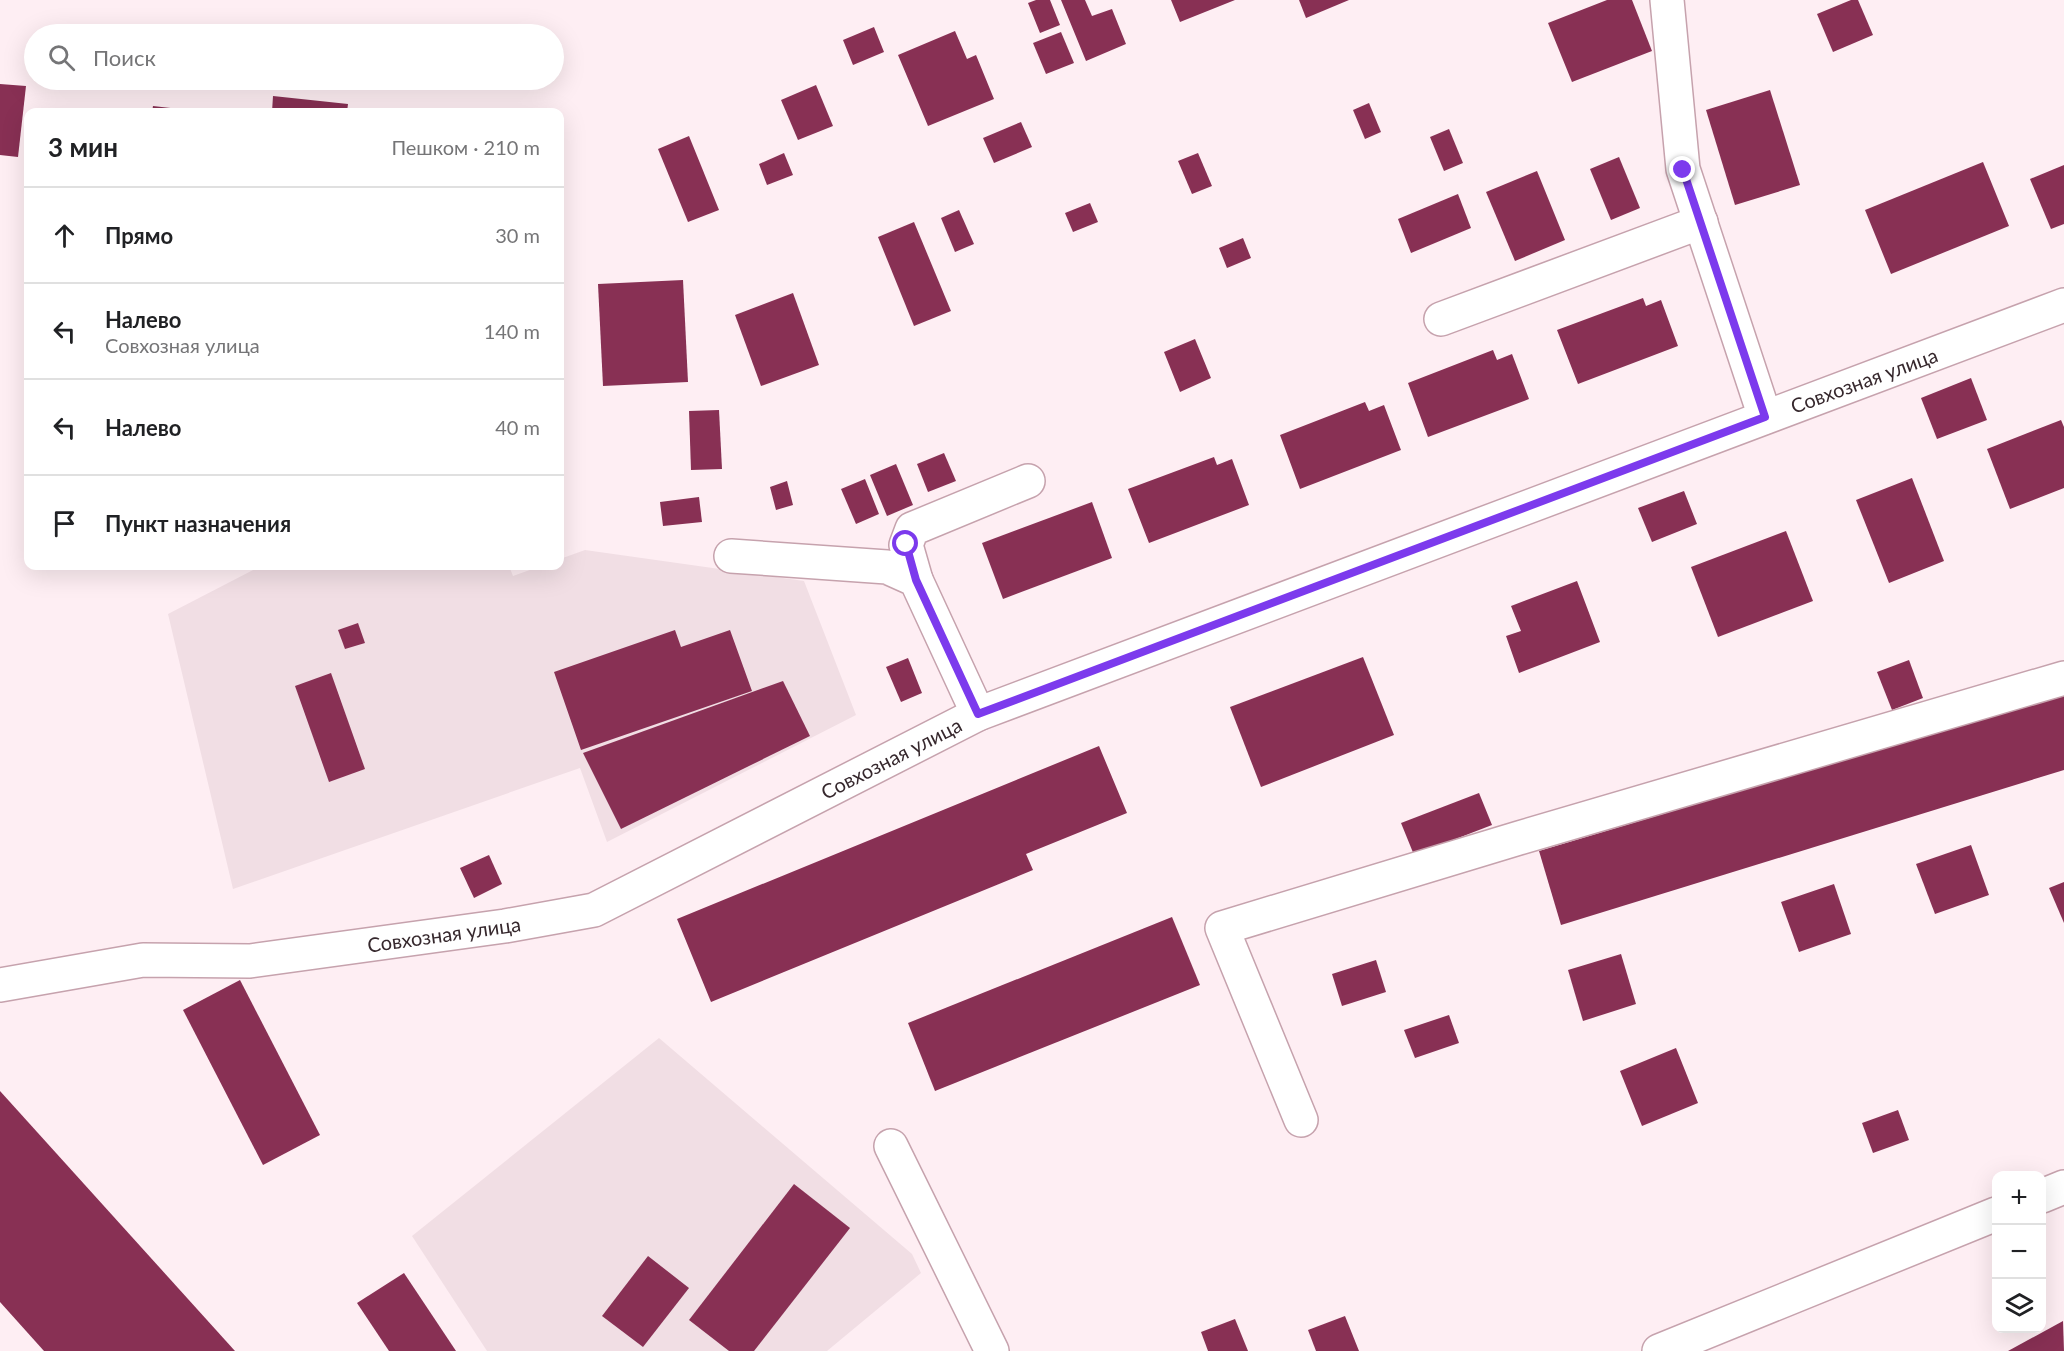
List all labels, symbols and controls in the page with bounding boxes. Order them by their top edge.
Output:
search box [24,24,564,90]
icon: search [45,41,78,74]
text: Поиск [93,44,156,71]
text: 3 мин [48,131,118,163]
text: Пешком · 210 m [391,135,540,159]
route end [1669,156,1695,182]
icon: ahead [48,219,81,252]
text: Прямо [105,222,173,249]
text: 30 m [495,223,540,247]
text: Налево [105,306,181,333]
icon: left [48,315,81,348]
text: 140 m [484,319,540,343]
text: Совхозная улица [105,333,260,357]
street label: Совхозная улица [1787,342,1941,418]
icon: left [48,411,81,444]
text: Налево [105,414,181,441]
text: 40 m [495,415,540,439]
icon: arrive [48,507,81,540]
text: Пункт назначения [105,510,291,537]
route start [892,530,918,556]
street label: Совхозная улица [817,712,965,804]
street label: Совхозная улица [366,911,522,957]
map controls [1992,1171,2046,1333]
button: + [1992,1171,2046,1225]
button: − [1992,1225,2046,1279]
button: layers [1992,1279,2046,1333]

